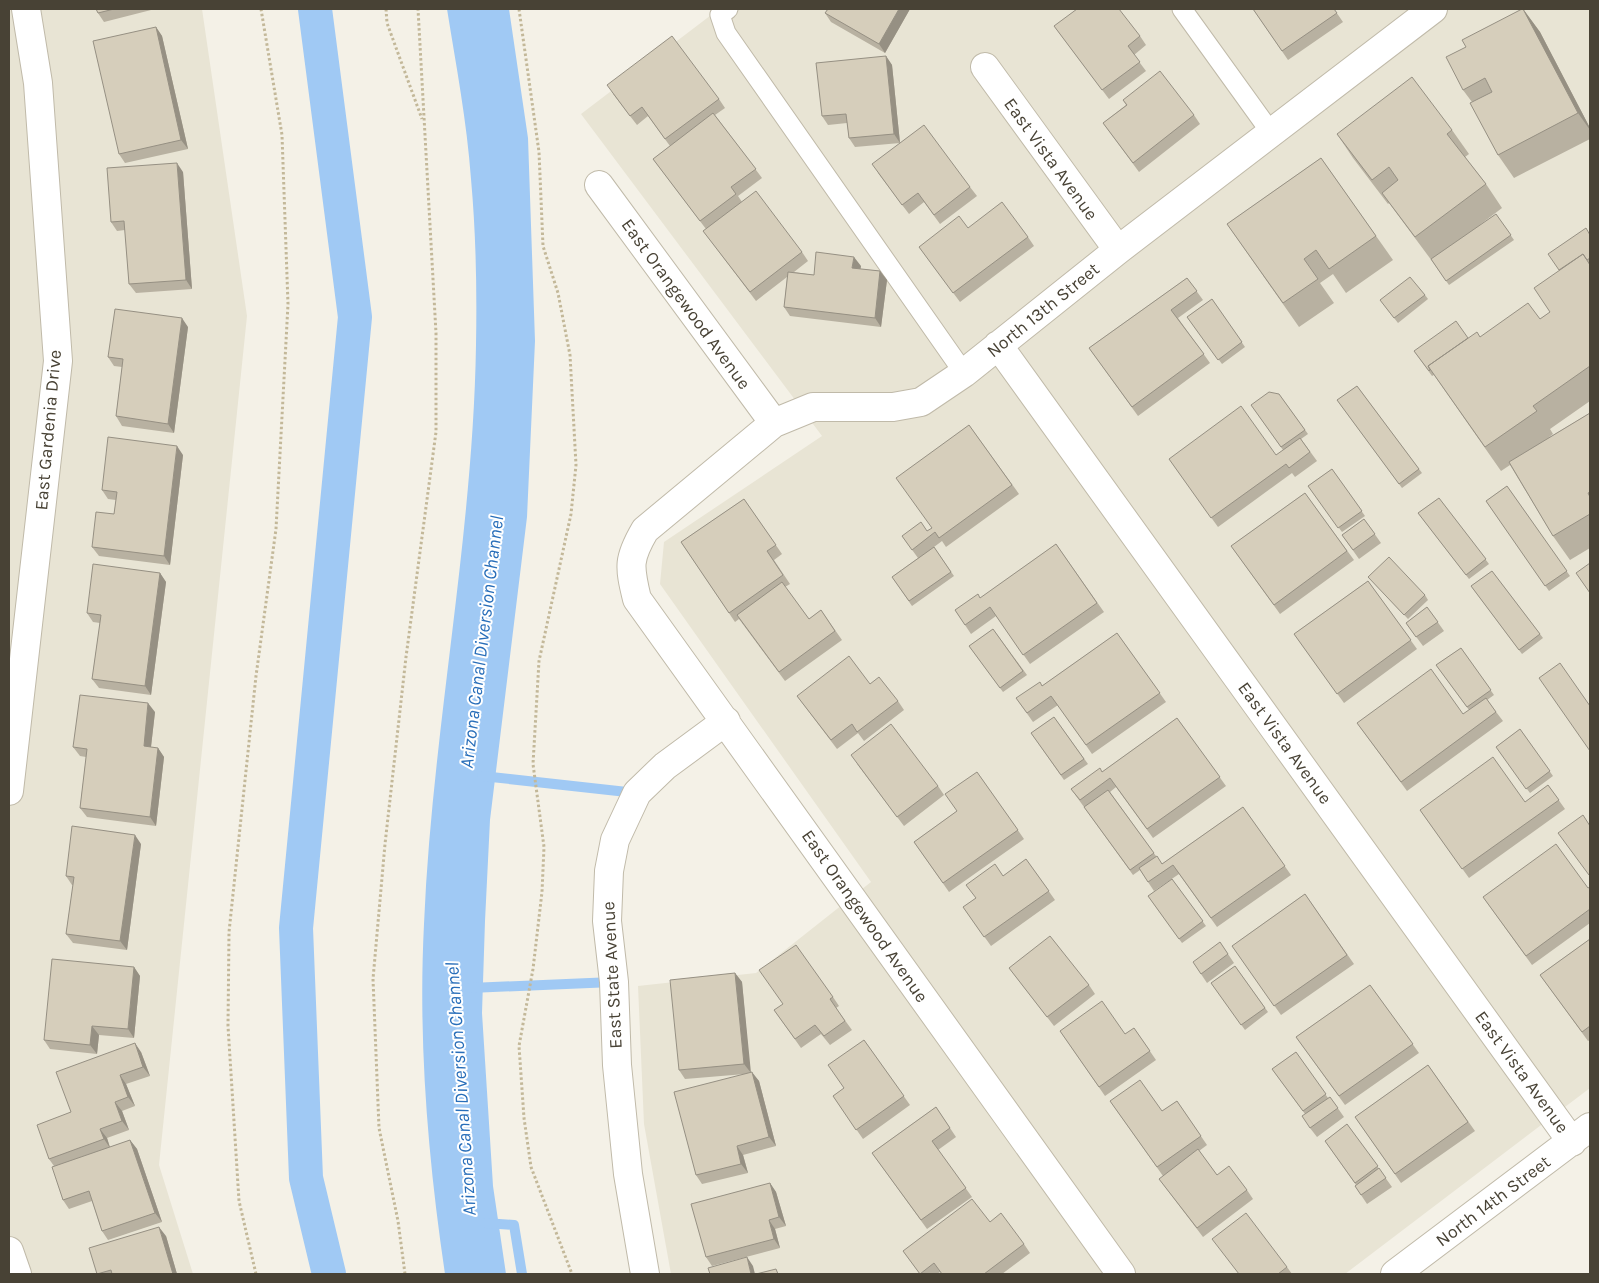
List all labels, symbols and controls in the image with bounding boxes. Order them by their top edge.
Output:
street label: East Vista Avenue [999,94,1103,224]
street label: East Orangewood Avenue [617,214,755,394]
street label: North 13th Street [982,258,1104,362]
street label: East Gardenia Drive [30,349,66,511]
water label: Arizona Canal Diversion Channel [456,514,508,770]
street label: East Vista Avenue [1233,678,1337,808]
street label: East Orangewood Avenue [797,825,933,1007]
street label: East State Avenue [597,901,627,1049]
water label: Arizona Canal Diversion Channel [441,961,481,1217]
street label: East Vista Avenue [1470,1007,1574,1137]
street label: North 14th Street [1431,1151,1555,1251]

